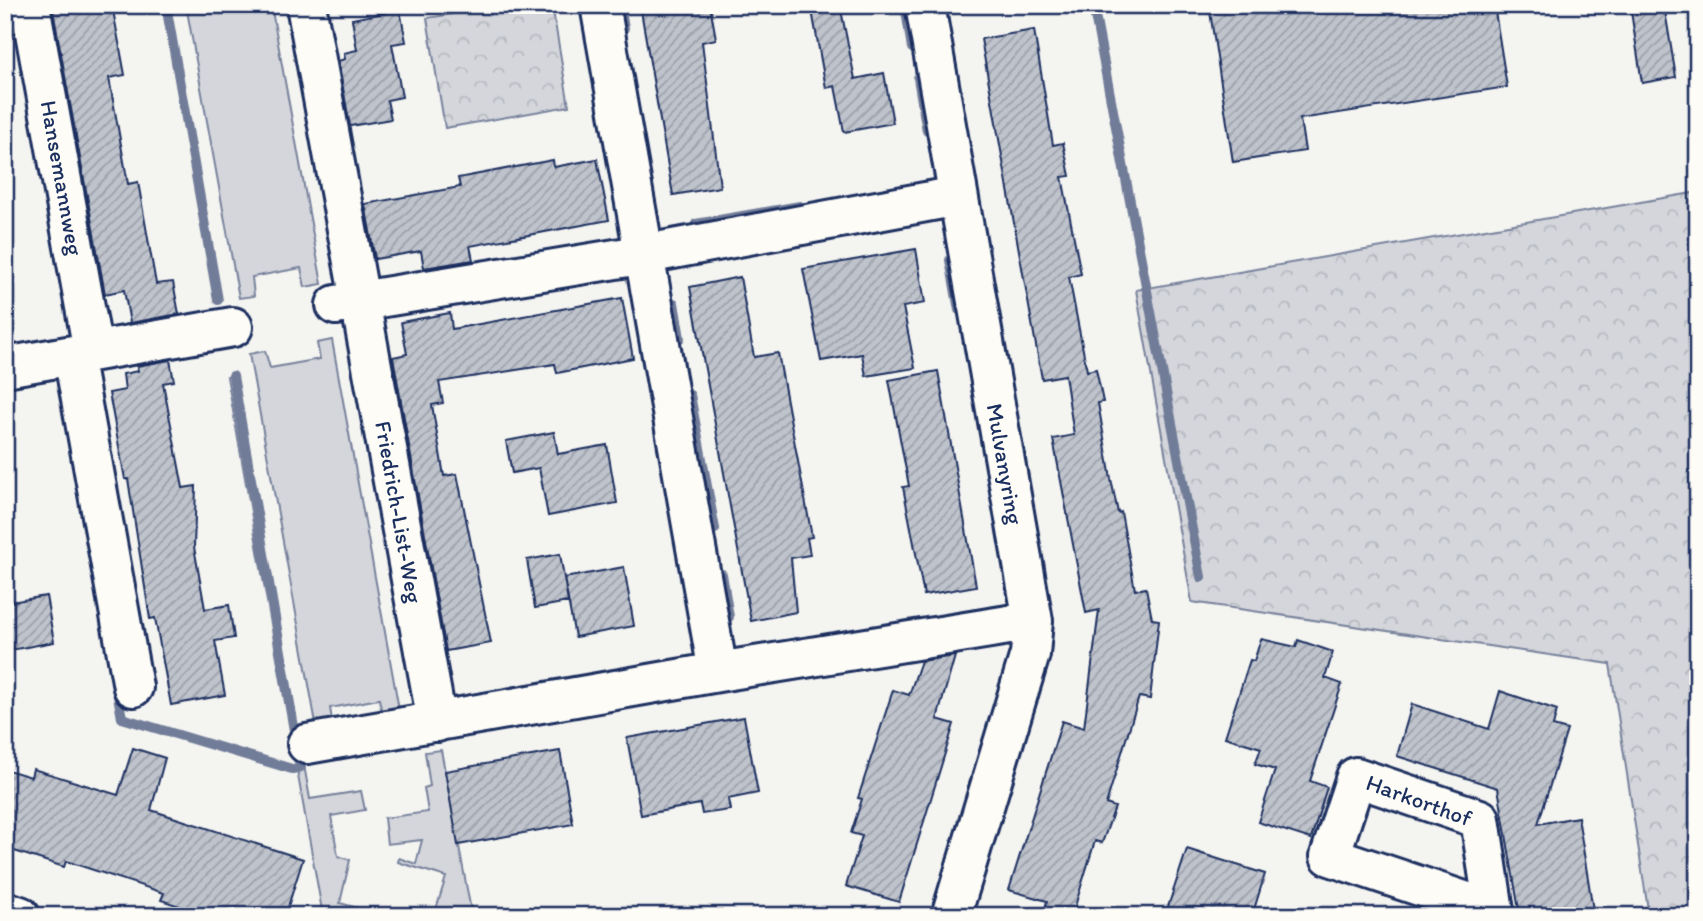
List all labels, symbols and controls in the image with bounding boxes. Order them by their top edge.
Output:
street label: Hansemannweg [35,98,89,258]
street label: Mulvanyring [981,401,1029,527]
street label: Friedrich-List-Weg [369,419,429,606]
street label: Harkorthof [1362,768,1476,832]

